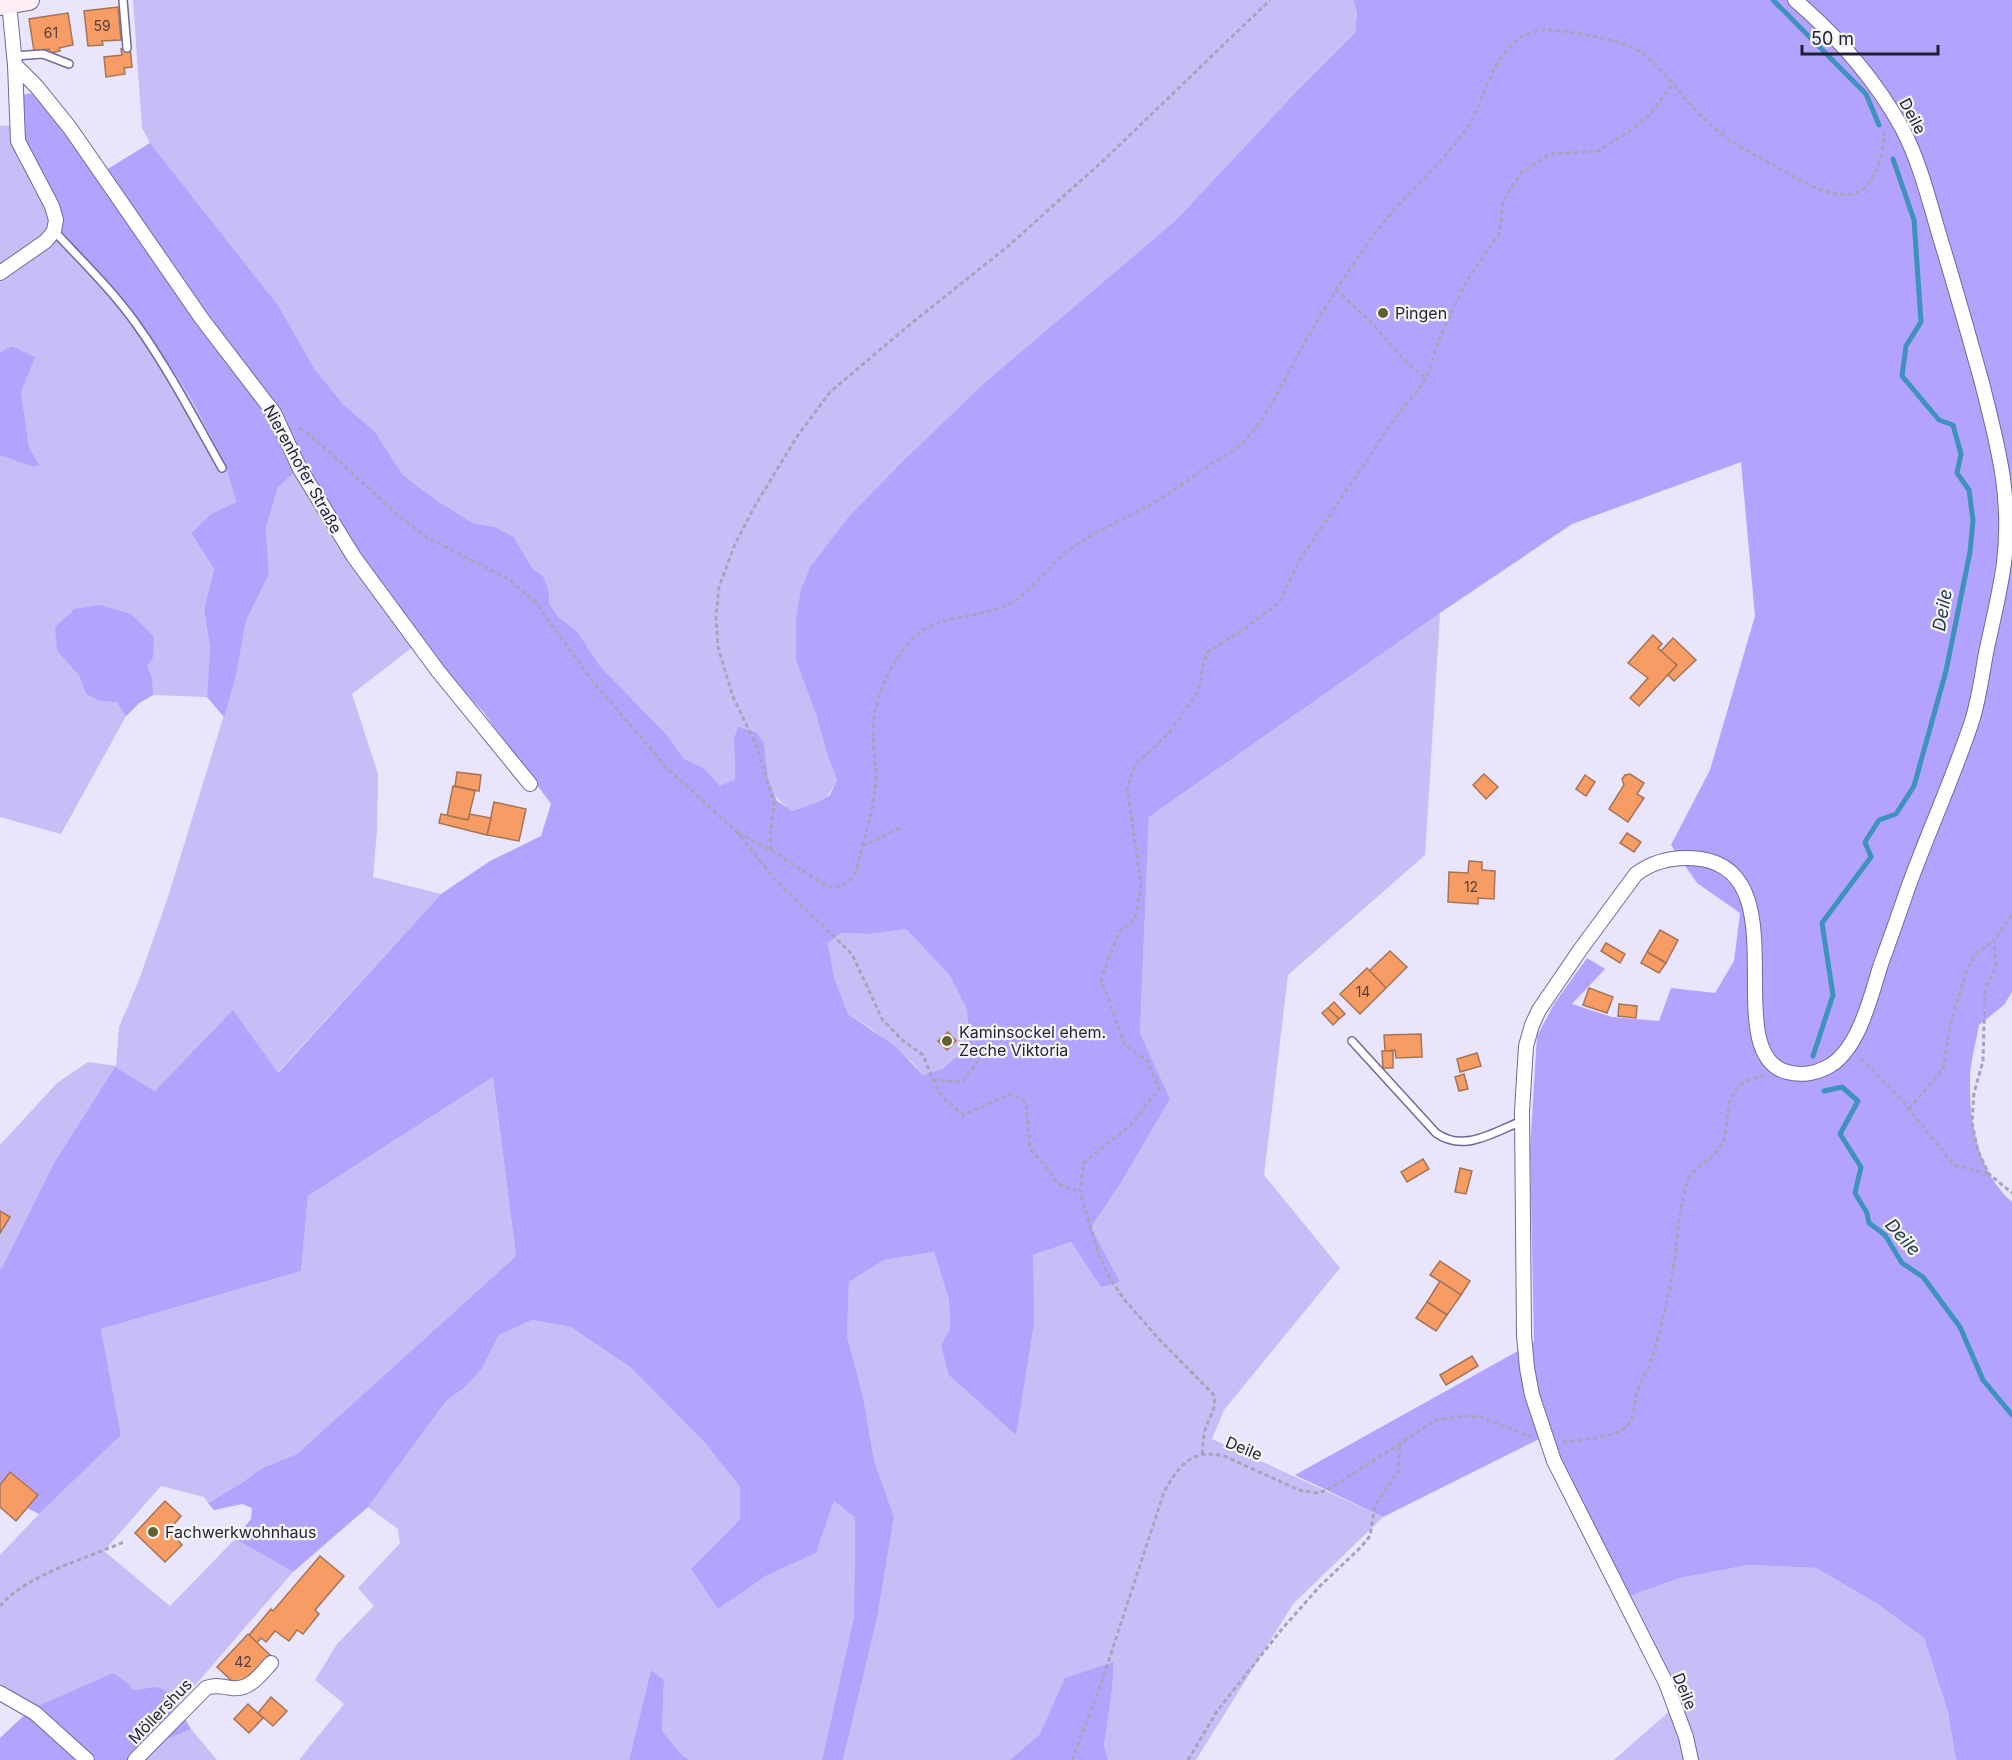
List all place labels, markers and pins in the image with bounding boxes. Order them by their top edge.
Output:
place label: Pingen [1395,303,1447,323]
marker: Pingen [1376,306,1390,320]
place label: Kaminsockel ehem. Zeche Viktoria [959,1022,1106,1060]
marker: Kaminsockel ehem. Zeche Viktoria [940,1034,954,1048]
place label: Fachwerkwohnhaus [165,1522,317,1542]
marker: Fachwerkwohnhaus [146,1525,160,1539]

